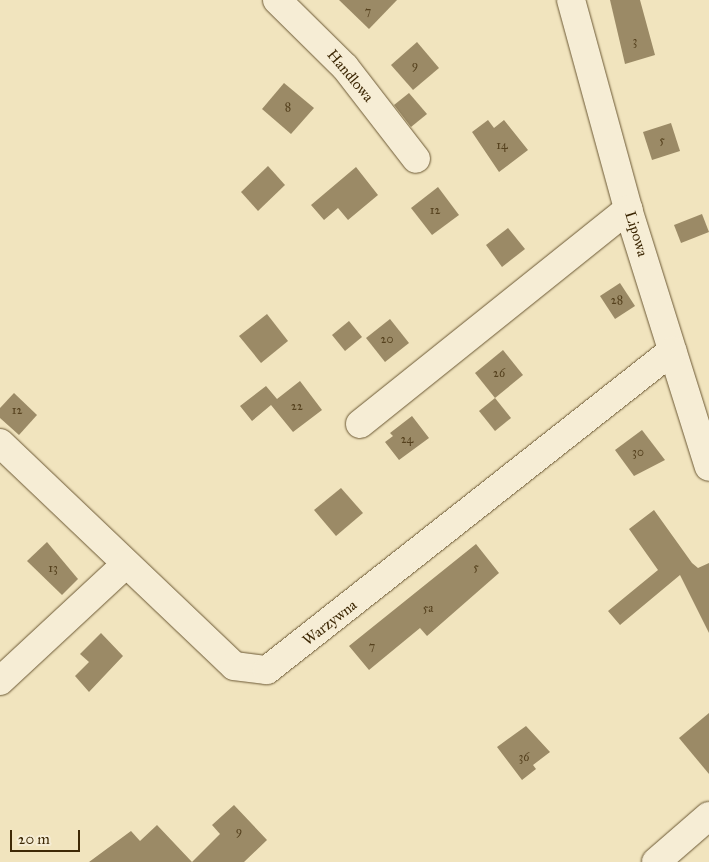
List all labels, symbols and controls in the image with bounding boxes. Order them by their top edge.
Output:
house number: 7 [365,5,371,19]
house number: 3 [633,35,637,49]
street label: Handlowa [323,46,377,106]
house number: 9 [412,59,418,73]
house number: 8 [285,101,291,115]
house number: 5 [659,134,665,148]
house number: 14 [496,139,508,153]
house number: 12 [430,204,440,218]
street label: Lipowa [621,209,651,259]
house number: 28 [611,294,623,308]
house number: 20 [381,333,393,347]
house number: 26 [493,367,505,381]
house number: 22 [291,400,303,414]
house number: 12 [12,404,22,418]
house number: 24 [401,433,413,447]
house number: 30 [632,446,644,460]
house number: 5 [473,561,479,575]
house number: 13 [48,562,58,576]
street label: Warzywna [299,596,361,650]
house number: 5a [423,602,433,616]
house number: 7 [369,640,375,654]
house number: 36 [519,751,529,765]
scale bar [12,820,82,852]
house number: 9 [236,825,242,839]
text: 20 m [18,830,50,848]

